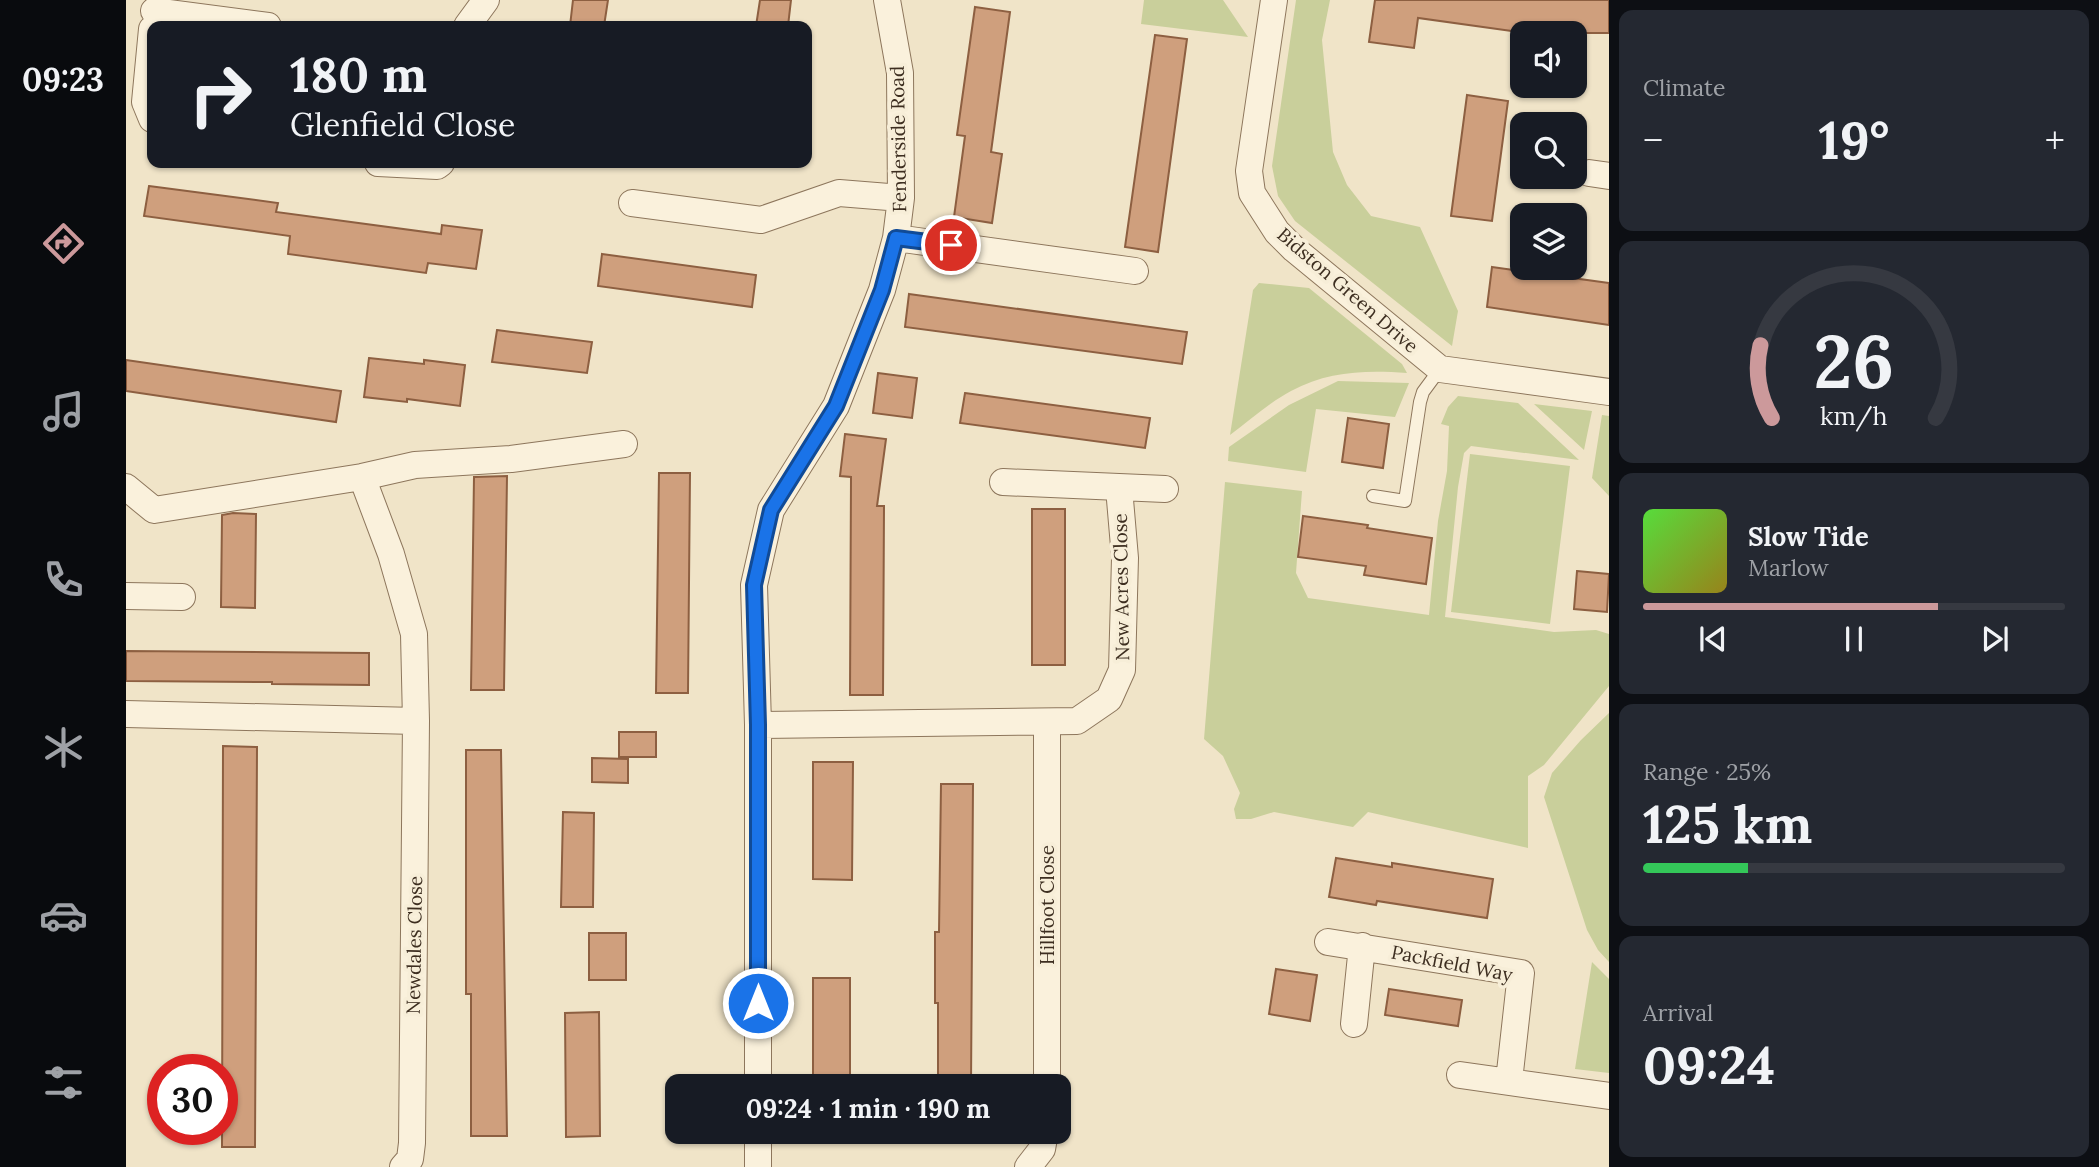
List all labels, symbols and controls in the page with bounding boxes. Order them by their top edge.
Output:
map controls [1510,21,1587,280]
button: sound [1510,21,1587,98]
text: 180 m [290,43,427,105]
icon: right [175,49,266,140]
text: 09:23 [22,59,104,100]
street label: Fenderside Road [885,65,911,213]
text: Climate [1643,73,1725,102]
text: Glenfield Close [290,104,515,145]
text: 19° [1819,107,1889,173]
button: search [1510,112,1587,189]
text: − [1643,116,1663,164]
text: + [2045,116,2065,164]
button: layers [1510,203,1587,280]
pin [921,215,981,275]
icon: directions [39,219,88,268]
street label: Bidston Green Drive [1272,222,1424,358]
icon: arrive [932,226,970,264]
text: 26 [1814,316,1894,409]
icon: music [39,387,88,436]
text: km/h [1820,400,1888,432]
street label: New Acres Close [1108,513,1134,661]
text: Slow Tide [1748,520,1869,553]
text: Marlow [1748,553,1829,582]
icon: phone [39,555,88,604]
icon: previous [1694,620,1732,658]
icon: pause [1835,620,1873,658]
icon: next [1976,620,2014,658]
icon: climate [39,723,88,772]
text: Range · 25% [1643,757,1771,786]
text: 125 km [1643,791,1812,857]
street label: Hillfoot Close [1035,845,1059,965]
street label: Newdales Close [401,876,427,1014]
icon: car [39,891,88,940]
street label: Packfield Way [1389,939,1515,987]
position arrow [721,966,795,1040]
text: Arrival [1643,998,1713,1027]
text: 09:24 [1643,1032,1775,1098]
speed limit sign: 30 [147,1054,238,1145]
icon: filters [39,1058,88,1107]
text: 09:24 · 1 min · 190 m [746,1092,990,1125]

